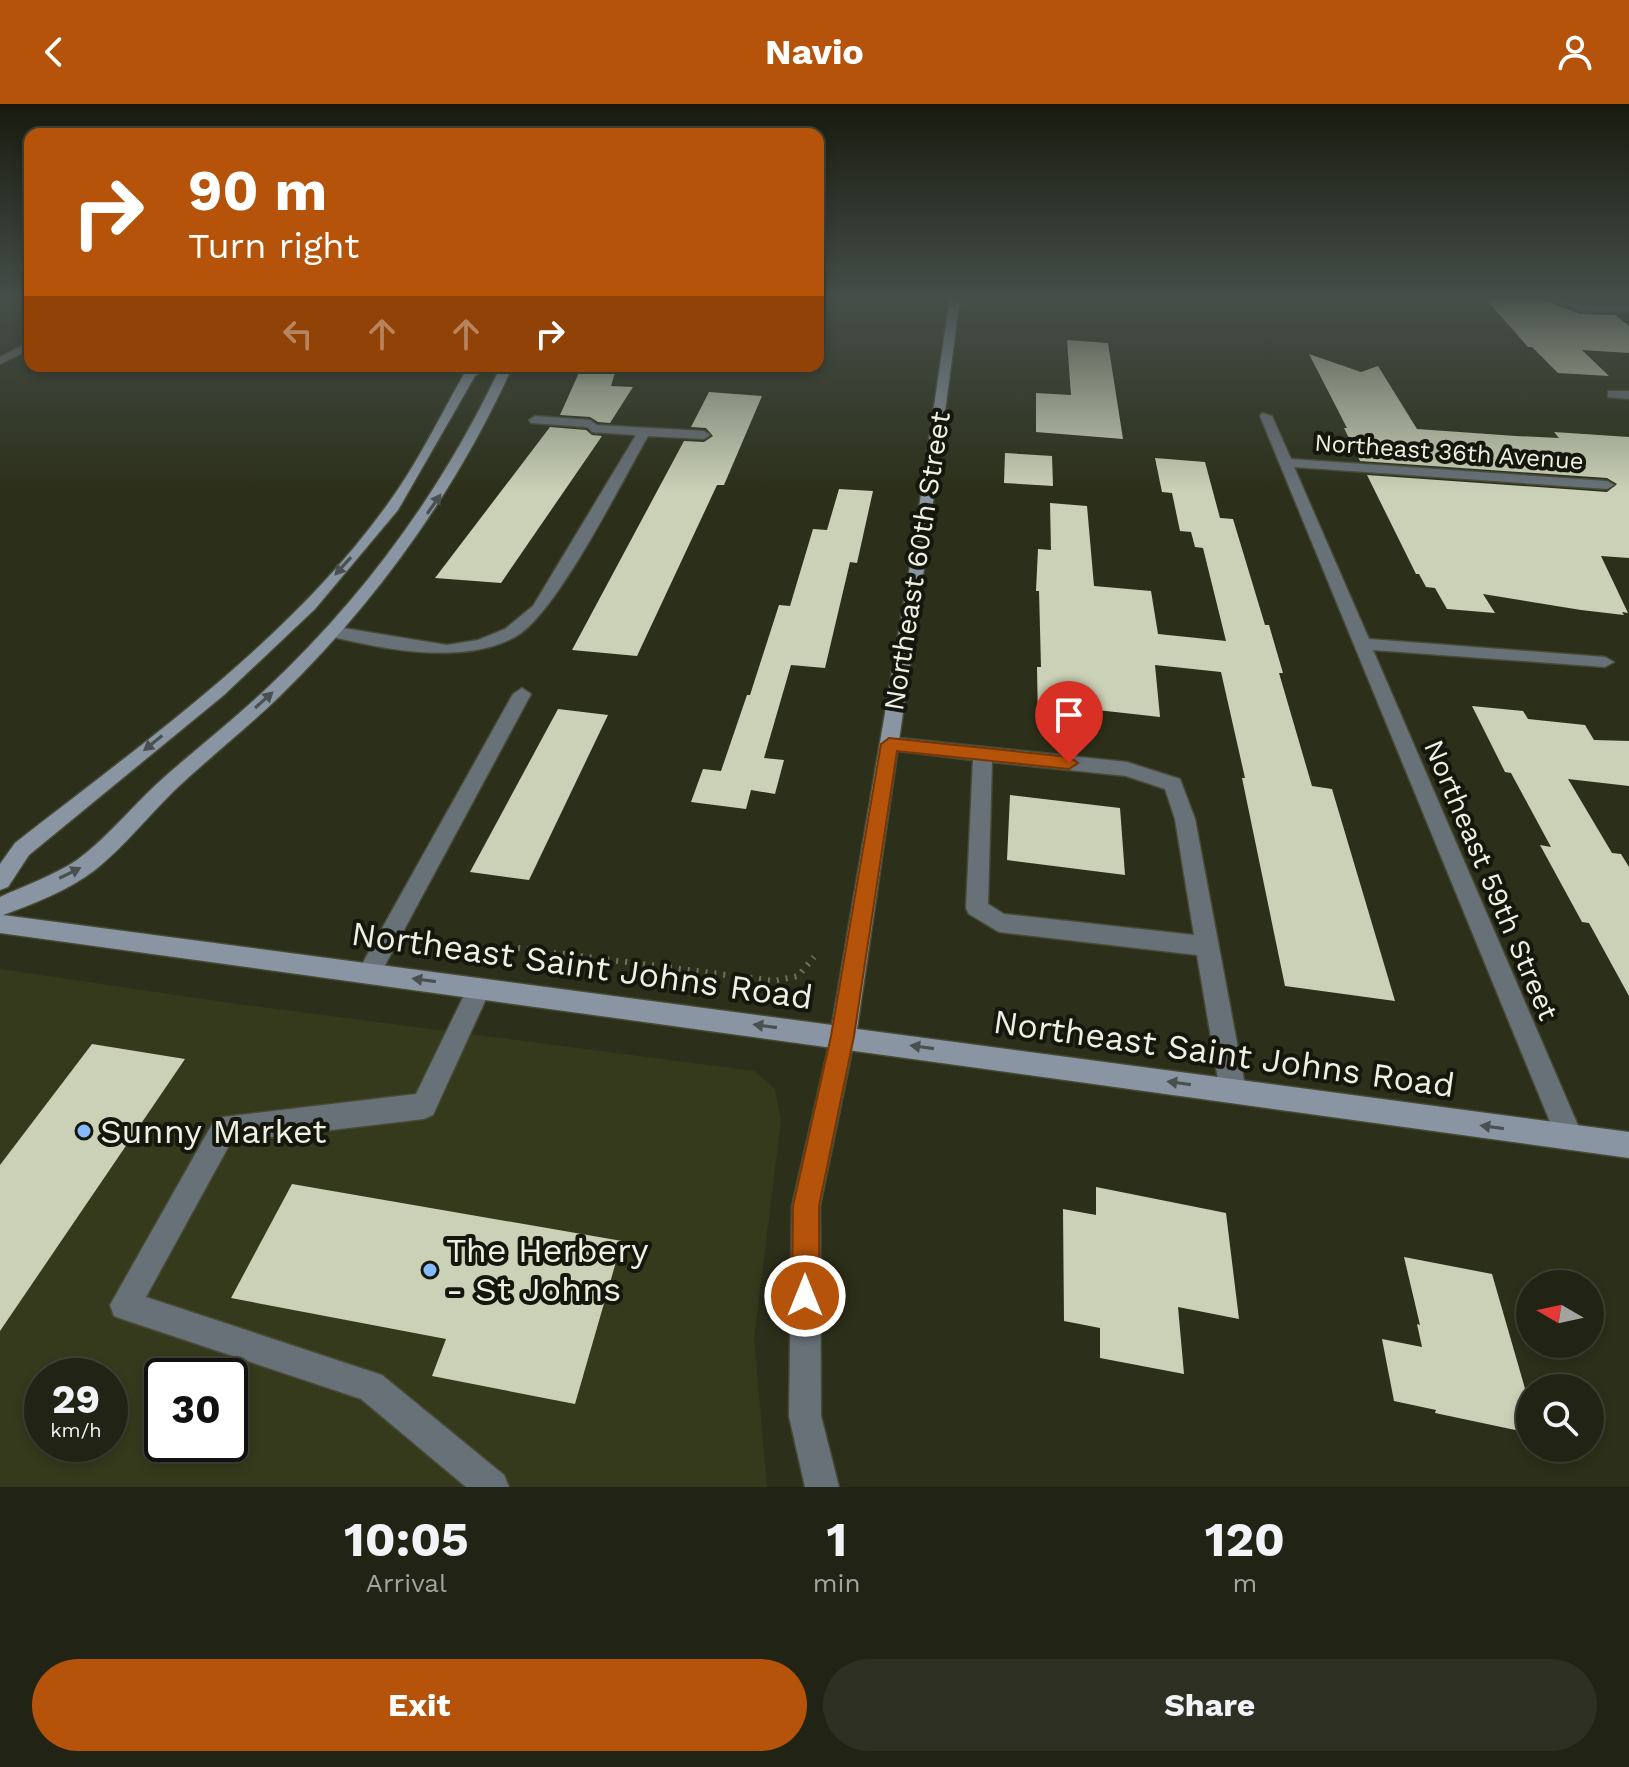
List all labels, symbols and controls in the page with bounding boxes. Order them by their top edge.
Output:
icon: back [32,30,76,74]
icon: person [1553,30,1597,74]
text: Navio [765,31,864,73]
text: 90 m [188,158,327,224]
icon: right [56,160,160,264]
text: Turn right [188,225,359,267]
icon: left [276,312,320,356]
icon: ahead [360,312,404,356]
icon: ahead [444,312,488,356]
icon: right [528,312,572,356]
street label: Northeast 60th Street [877,409,957,713]
street label: Northeast 36th Avenue [1313,429,1585,475]
one-way arrow [426,494,441,515]
one-way arrow [335,556,352,576]
pin [1035,681,1103,763]
one-way arrow [253,692,273,709]
icon: arrive [1047,693,1091,737]
one-way arrow [143,734,163,751]
street label: Northeast 59th Street [1417,735,1565,1025]
one-way arrow [59,866,82,879]
street label: Northeast Saint Johns Road [349,913,815,1017]
one-way arrow [412,974,437,987]
street label: Northeast Saint Johns Road [991,1001,1457,1105]
one-way arrow [753,1019,778,1032]
one-way arrow [909,1040,934,1053]
one-way arrow [1166,1076,1191,1089]
place label: Sunny Market [100,1111,326,1151]
one-way arrow [1479,1120,1504,1133]
marker: Sunny Market [75,1122,93,1140]
place label: The Herbery - St Johns [446,1230,649,1309]
position arrow [763,1254,847,1338]
marker: The Herbery - St Johns [421,1261,439,1279]
north arrow [1516,1270,1604,1358]
map controls [1516,1270,1604,1462]
speed limit sign: 30 [144,1358,248,1462]
button: search [1516,1374,1604,1462]
text: 29 [52,1376,100,1423]
text: km/h [50,1418,102,1442]
text: 10:05 [344,1511,469,1568]
text: 1 [826,1511,847,1568]
text: 120 [1205,1511,1285,1568]
text: Arrival [366,1568,447,1598]
text: min [813,1568,861,1598]
text: m [1232,1568,1257,1598]
button: Exit [32,1659,807,1751]
button: Share [823,1659,1597,1751]

